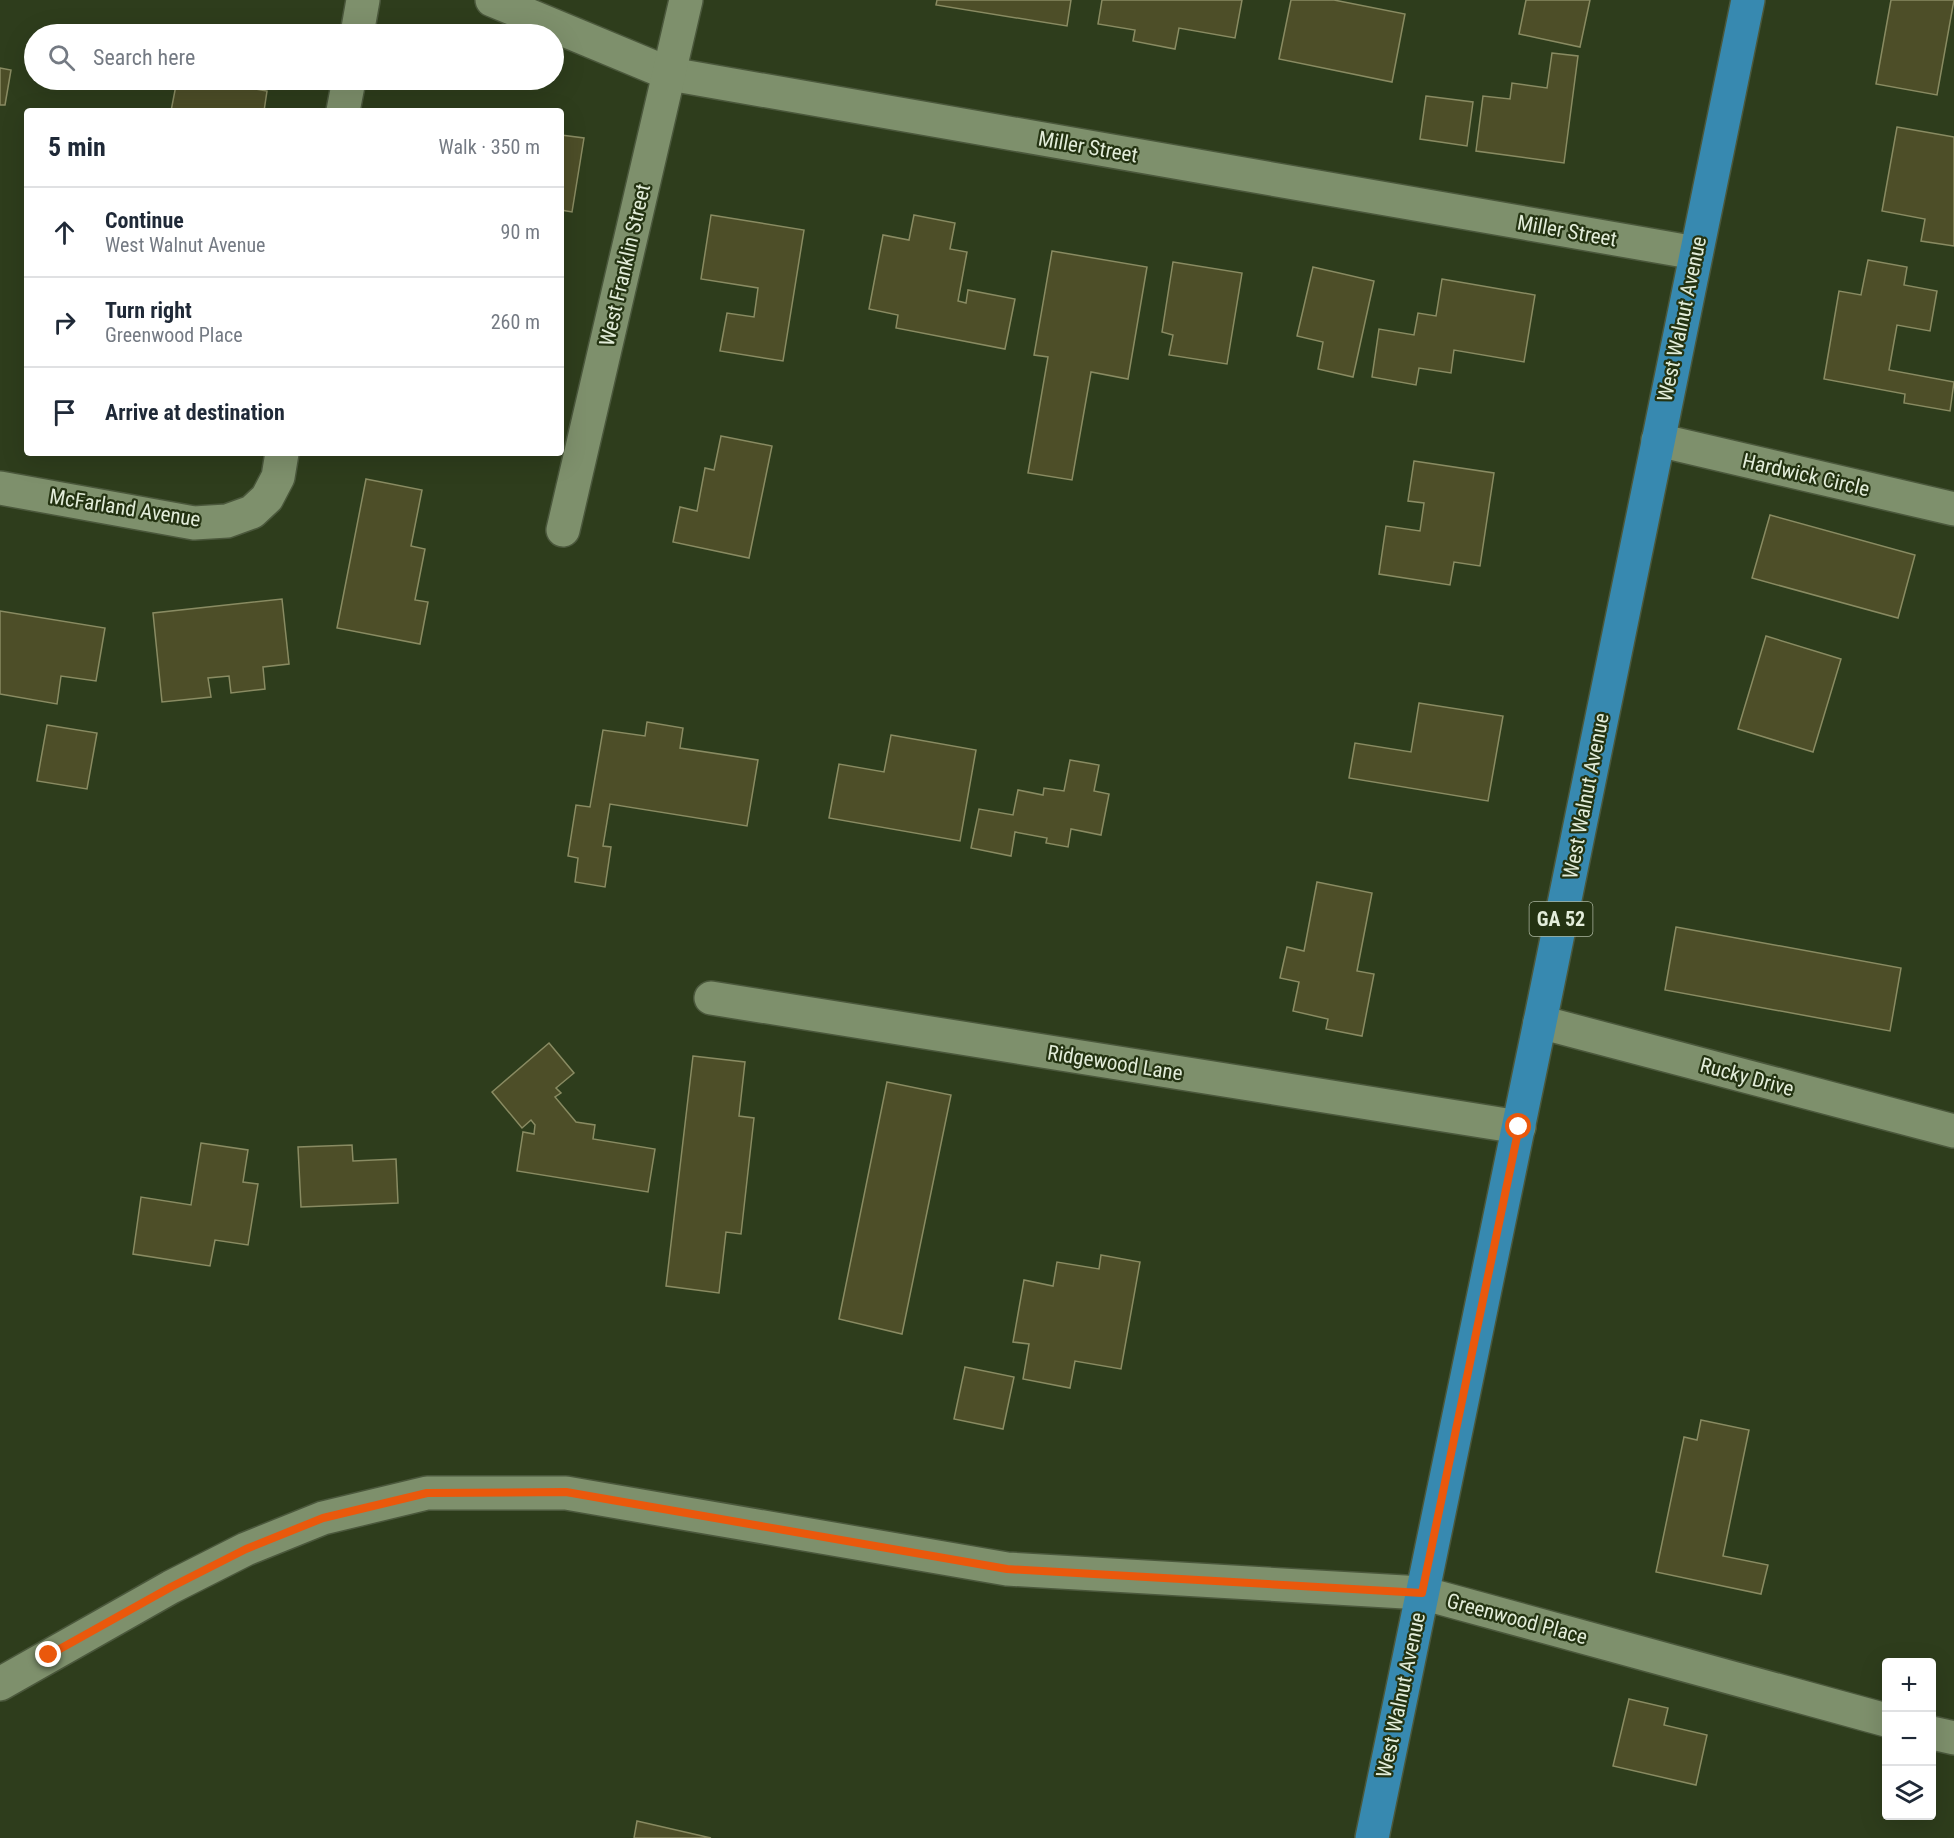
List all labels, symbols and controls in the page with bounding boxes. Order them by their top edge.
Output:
search box [24,24,564,90]
icon: search [45,41,78,74]
text: Search here [93,45,195,70]
street label: Miller Street [1036,126,1140,168]
text: 5 min [48,132,106,162]
text: Walk · 350 m [439,135,540,159]
street label: West Franklin Street [595,182,655,348]
text: Continue [105,208,184,233]
street label: Miller Street [1515,210,1619,252]
icon: ahead [48,216,81,249]
text: 90 m [501,220,540,244]
text: West Walnut Avenue [105,233,265,257]
street label: West Walnut Avenue [1653,234,1711,404]
text: Turn right [105,298,192,323]
icon: right [48,306,81,339]
text: 260 m [491,310,540,334]
text: Greenwood Place [105,323,243,347]
icon: arrive [48,396,81,429]
text: Arrive at destination [105,400,285,425]
street label: Hardwick Circle [1740,449,1872,501]
street label: McFarland Avenue [48,484,202,532]
street label: West Walnut Avenue [1558,711,1614,881]
road number: GA 52 [1530,902,1592,936]
street label: Ridgewood Lane [1046,1040,1184,1086]
street label: Rucky Drive [1698,1053,1797,1101]
route start [1505,1113,1531,1139]
street label: Greenwood Place [1444,1589,1590,1649]
street label: West Walnut Avenue [1372,1610,1430,1780]
route end [35,1641,61,1667]
map controls [1882,1658,1936,1820]
button: + [1882,1658,1936,1712]
button: − [1882,1712,1936,1766]
button: layers [1882,1766,1936,1820]

